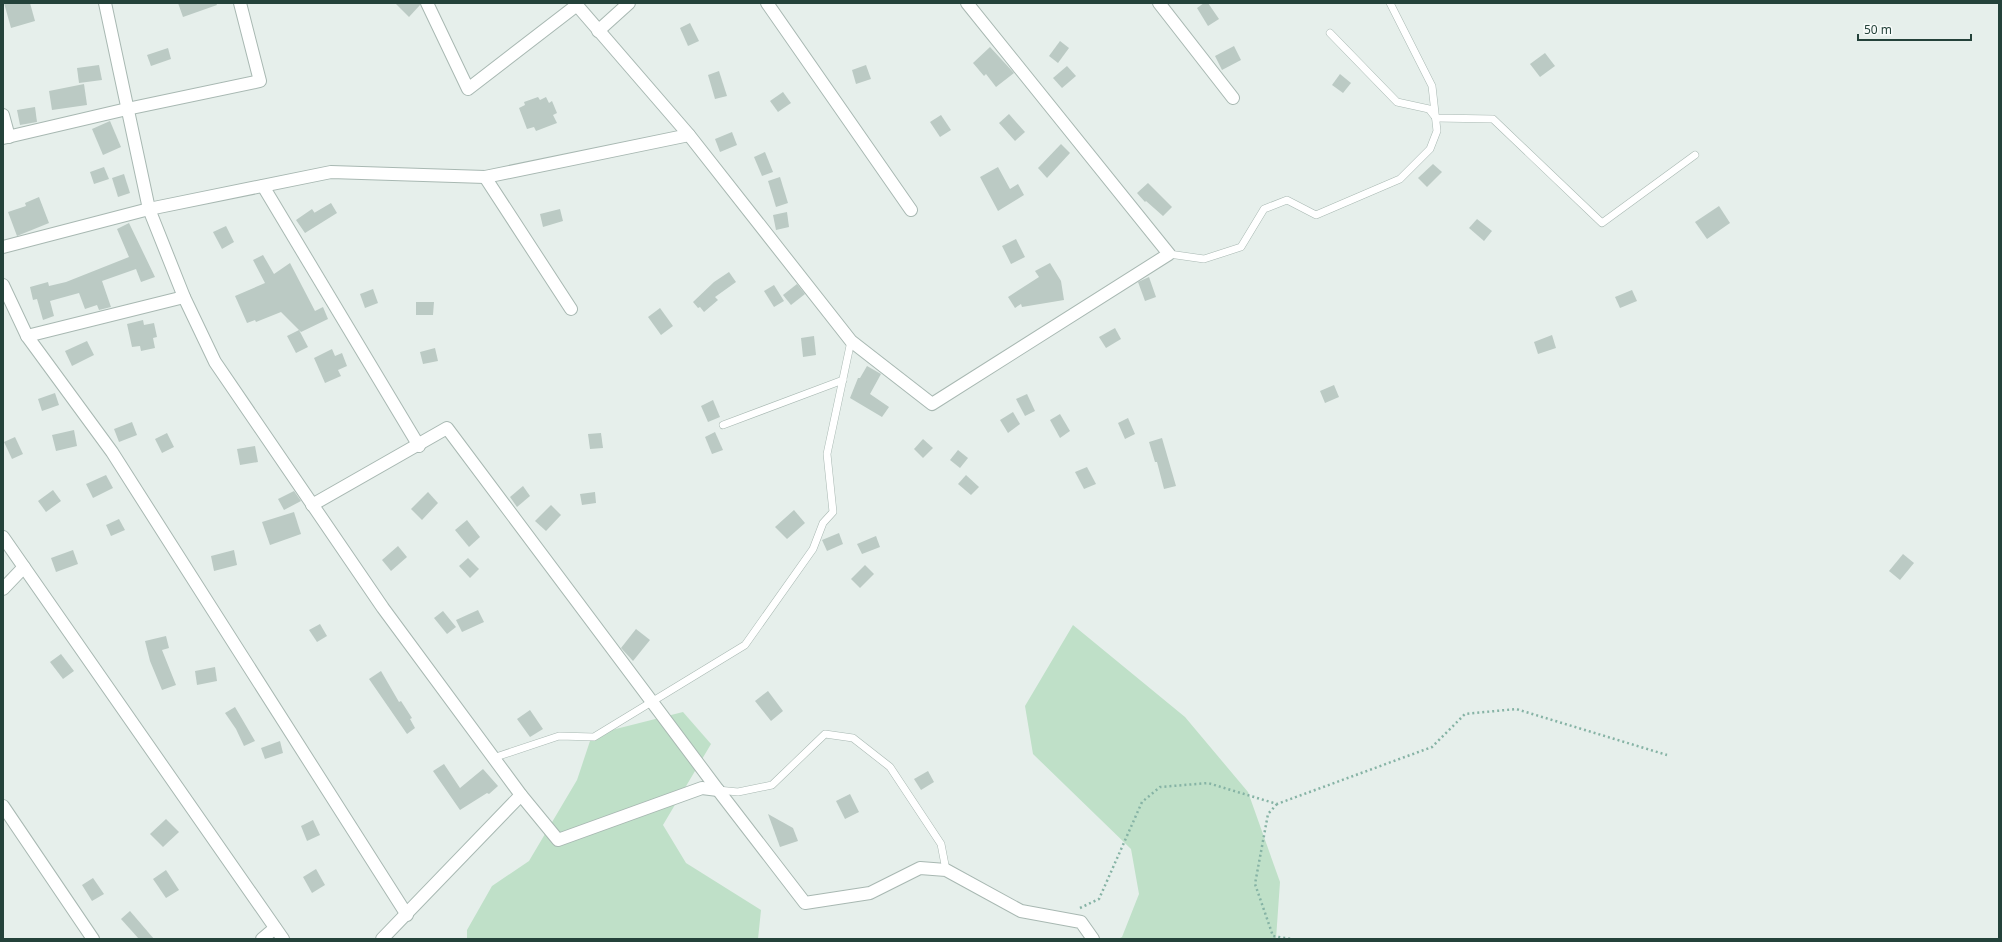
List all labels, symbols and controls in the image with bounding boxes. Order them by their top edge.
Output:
scale bar [1858,16,1971,42]
text: 50 m [1864,21,1892,38]

